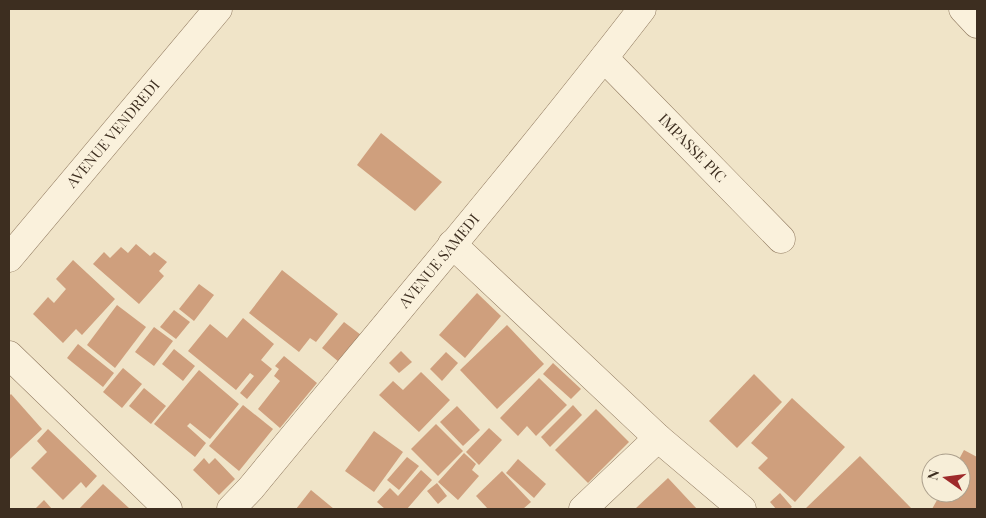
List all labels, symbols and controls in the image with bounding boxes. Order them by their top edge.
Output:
street label: AVENUE VENDREDI [61,75,163,192]
street label: IMPASSE PIC [655,109,731,186]
street label: AVENUE SAMEDI [393,209,483,312]
north arrow [921,453,971,503]
text: N [922,468,943,482]

